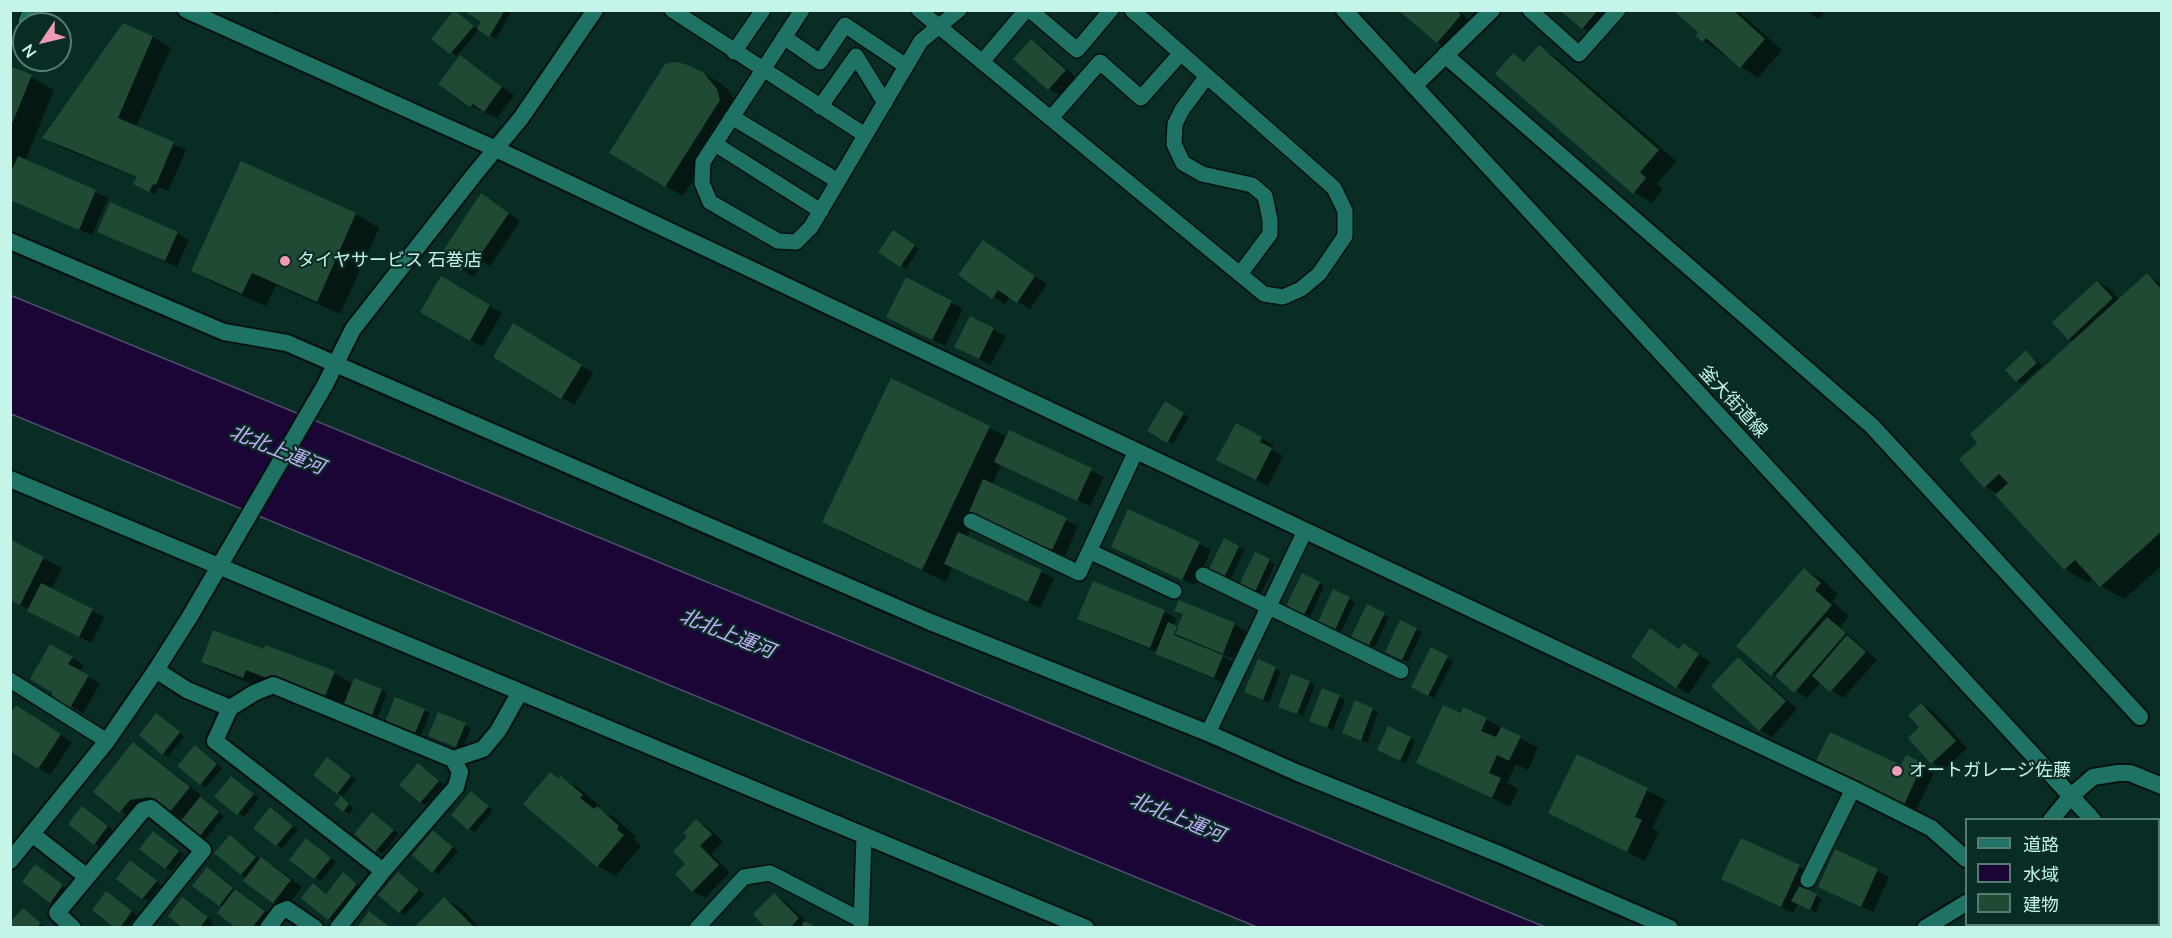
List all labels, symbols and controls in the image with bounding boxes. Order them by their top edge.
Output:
north arrow [12,12,72,72]
text: N [17,40,41,62]
place label: タイヤサービス 石巻店 [297,250,482,272]
marker: タイヤサービス 石巻店 [278,254,292,268]
street label: 釜大街道線 [1694,362,1772,442]
water label: 北北上運河 [226,420,328,480]
water label: 北北上運河 [676,604,778,664]
place label: オートガレージ佐藤 [1909,760,2071,782]
marker: オートガレージ佐藤 [1890,764,1904,778]
water label: 北北上運河 [1126,788,1228,848]
legend [1965,818,2160,926]
text: 道路 [2023,833,2059,856]
text: 水域 [2023,863,2059,886]
text: 建物 [2023,893,2059,916]

